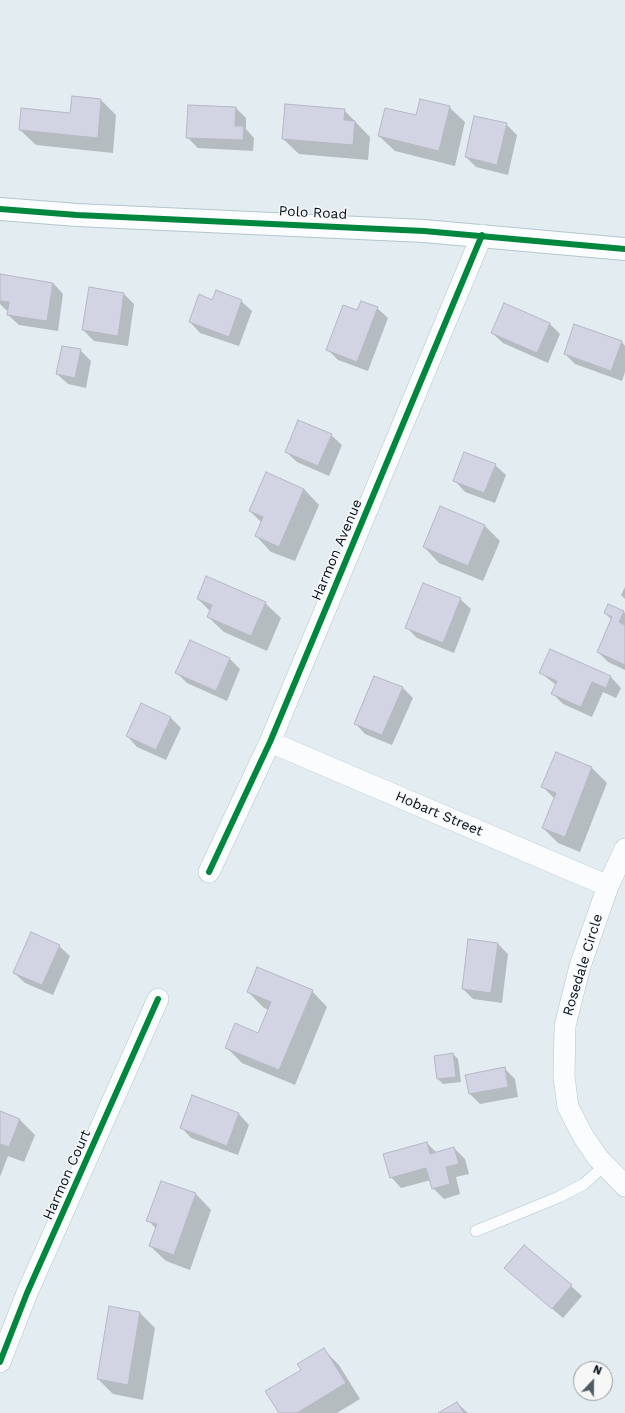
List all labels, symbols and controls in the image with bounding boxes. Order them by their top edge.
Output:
street label: Polo Road [278,203,348,223]
street label: Harmon Avenue [308,497,366,603]
street label: Hobart Street [393,788,485,840]
street label: Rosedale Circle [560,912,606,1018]
street label: Harmon Court [40,1127,94,1223]
north arrow [573,1361,613,1401]
text: N [591,1363,604,1378]

